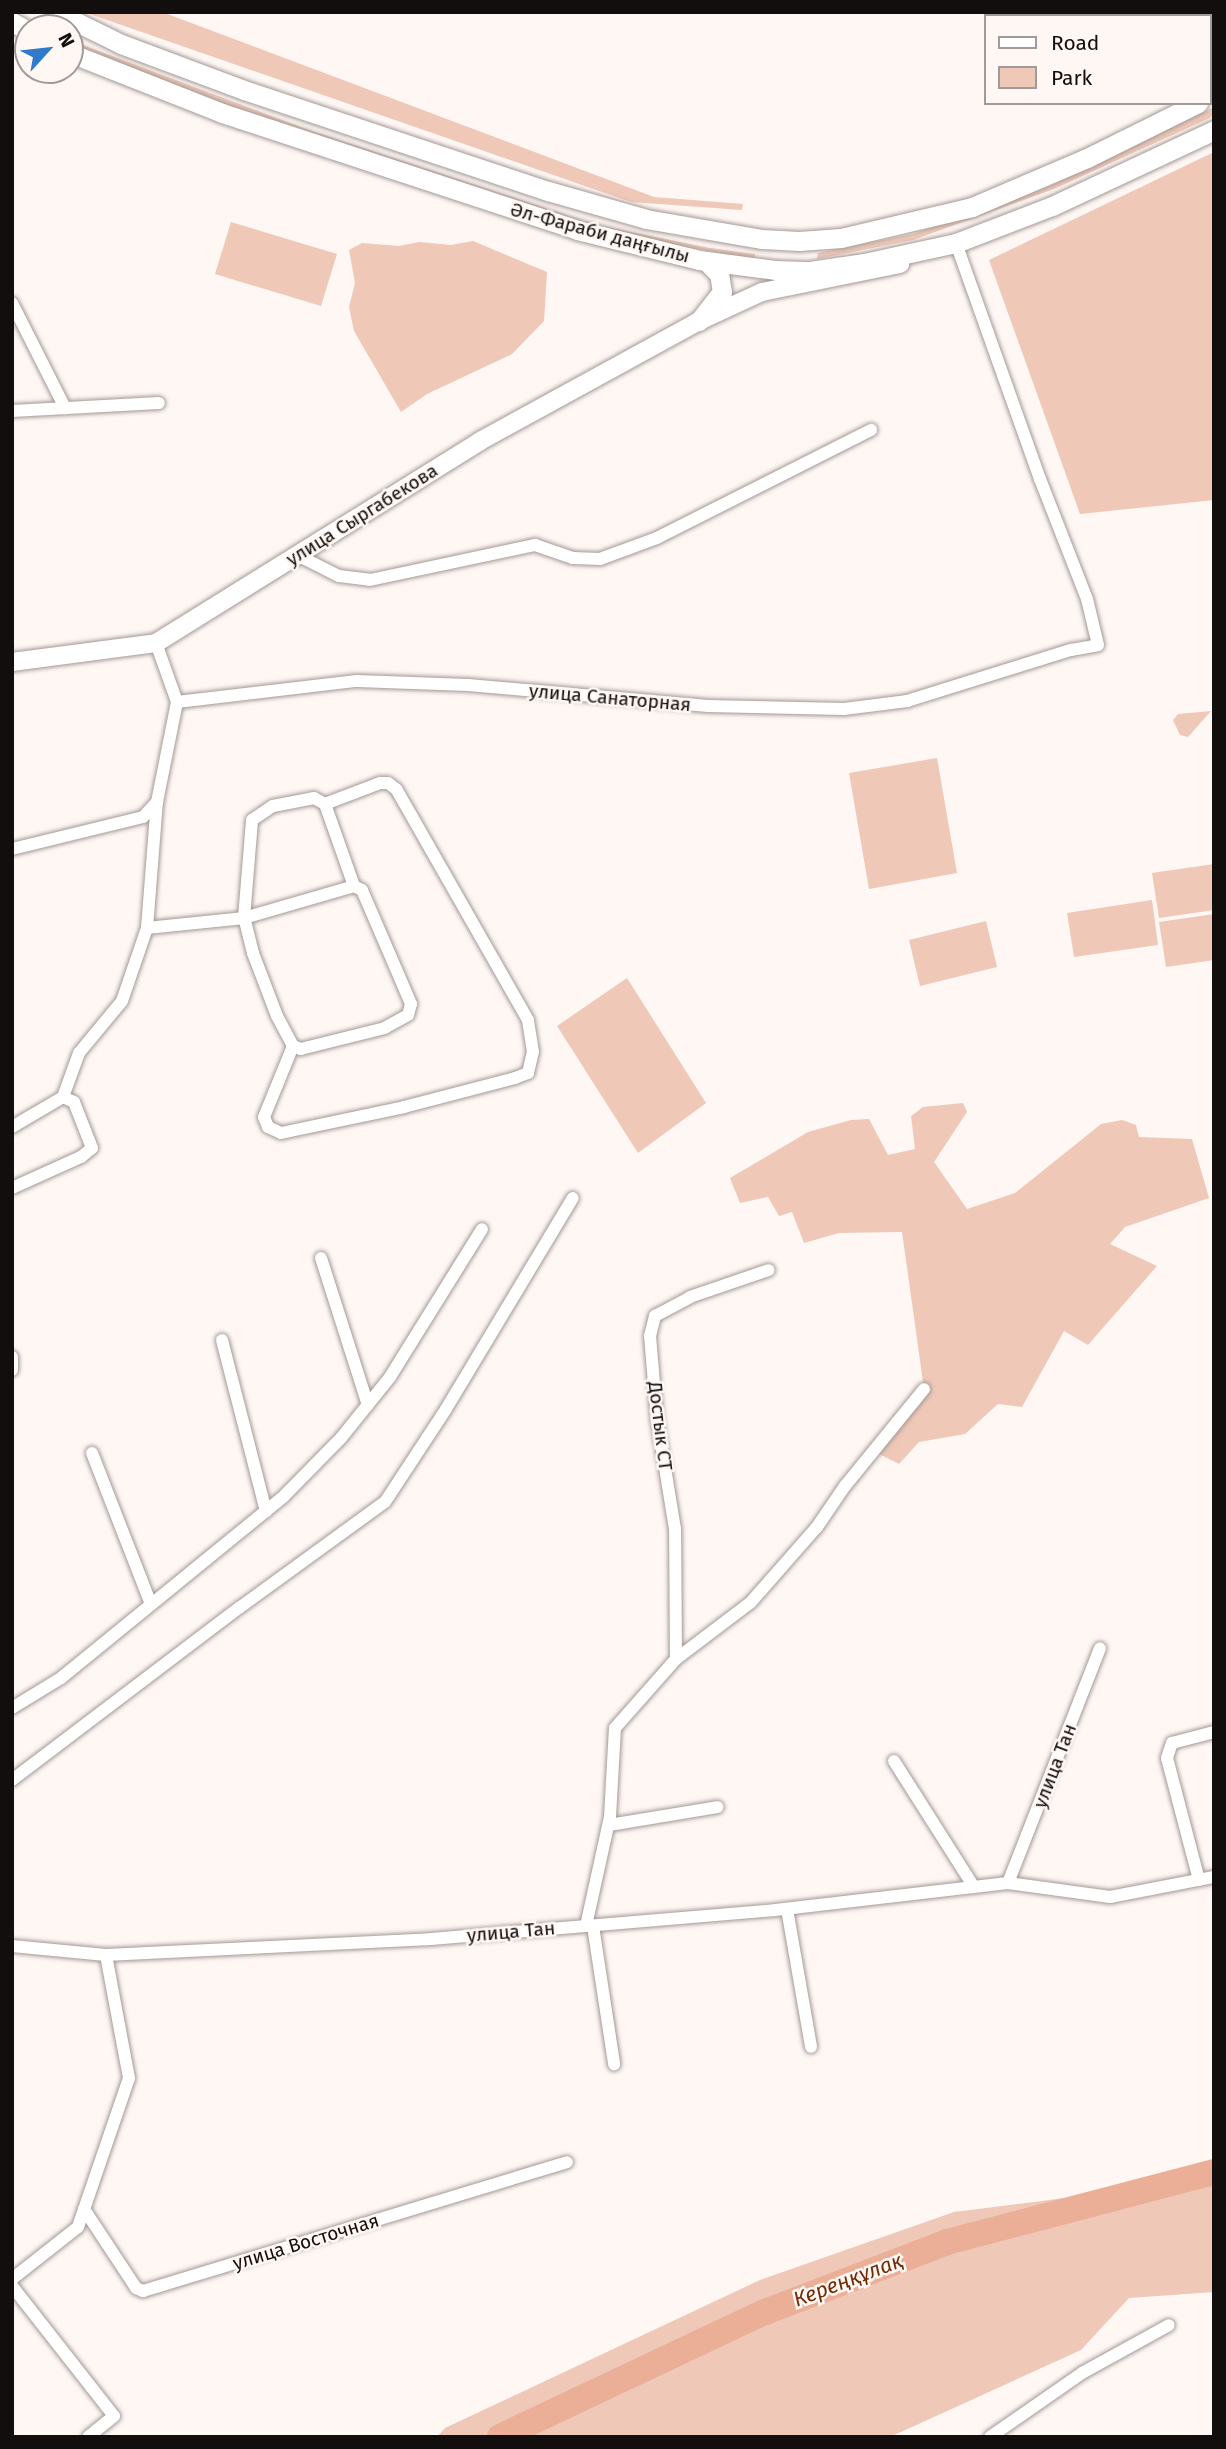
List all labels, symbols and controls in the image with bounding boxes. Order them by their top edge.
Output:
north arrow [14,14,84,84]
legend [984,14,1212,105]
text: N [53,29,79,51]
text: Road [1051,30,1099,56]
text: Park [1051,65,1092,91]
street label: Әл-Фараби даңғылы [508,198,692,268]
street label: улица Сыргабекова [282,459,442,571]
street label: улица Санаторная [528,680,692,716]
street label: Достык СТ [643,1380,677,1472]
street label: улица Тан [1029,1721,1081,1811]
street label: улица Тан [466,1917,556,1947]
street label: улица Восточная [230,2209,382,2275]
water label: Кереңқұлақ [790,2248,906,2312]

